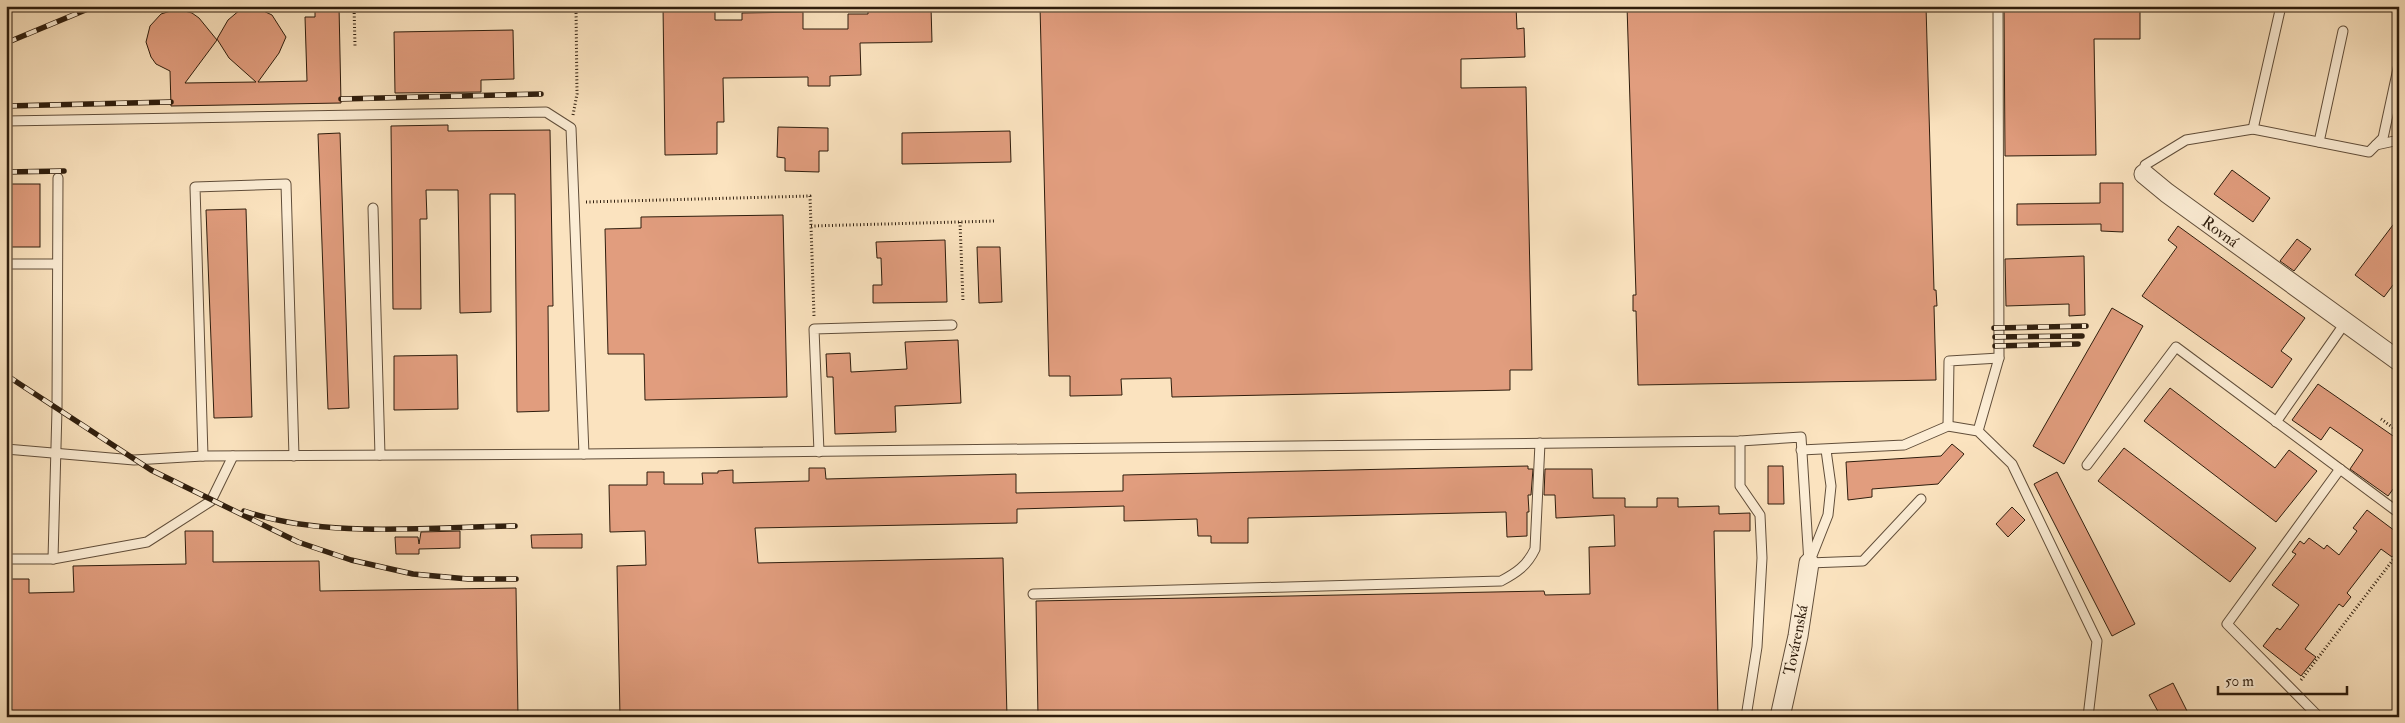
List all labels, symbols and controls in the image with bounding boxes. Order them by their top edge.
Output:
street label: Rovná [2198,212,2243,252]
street label: Továrenská [1779,603,1813,677]
scale bar [2218,663,2346,695]
text: 50 m [2225,672,2254,691]

